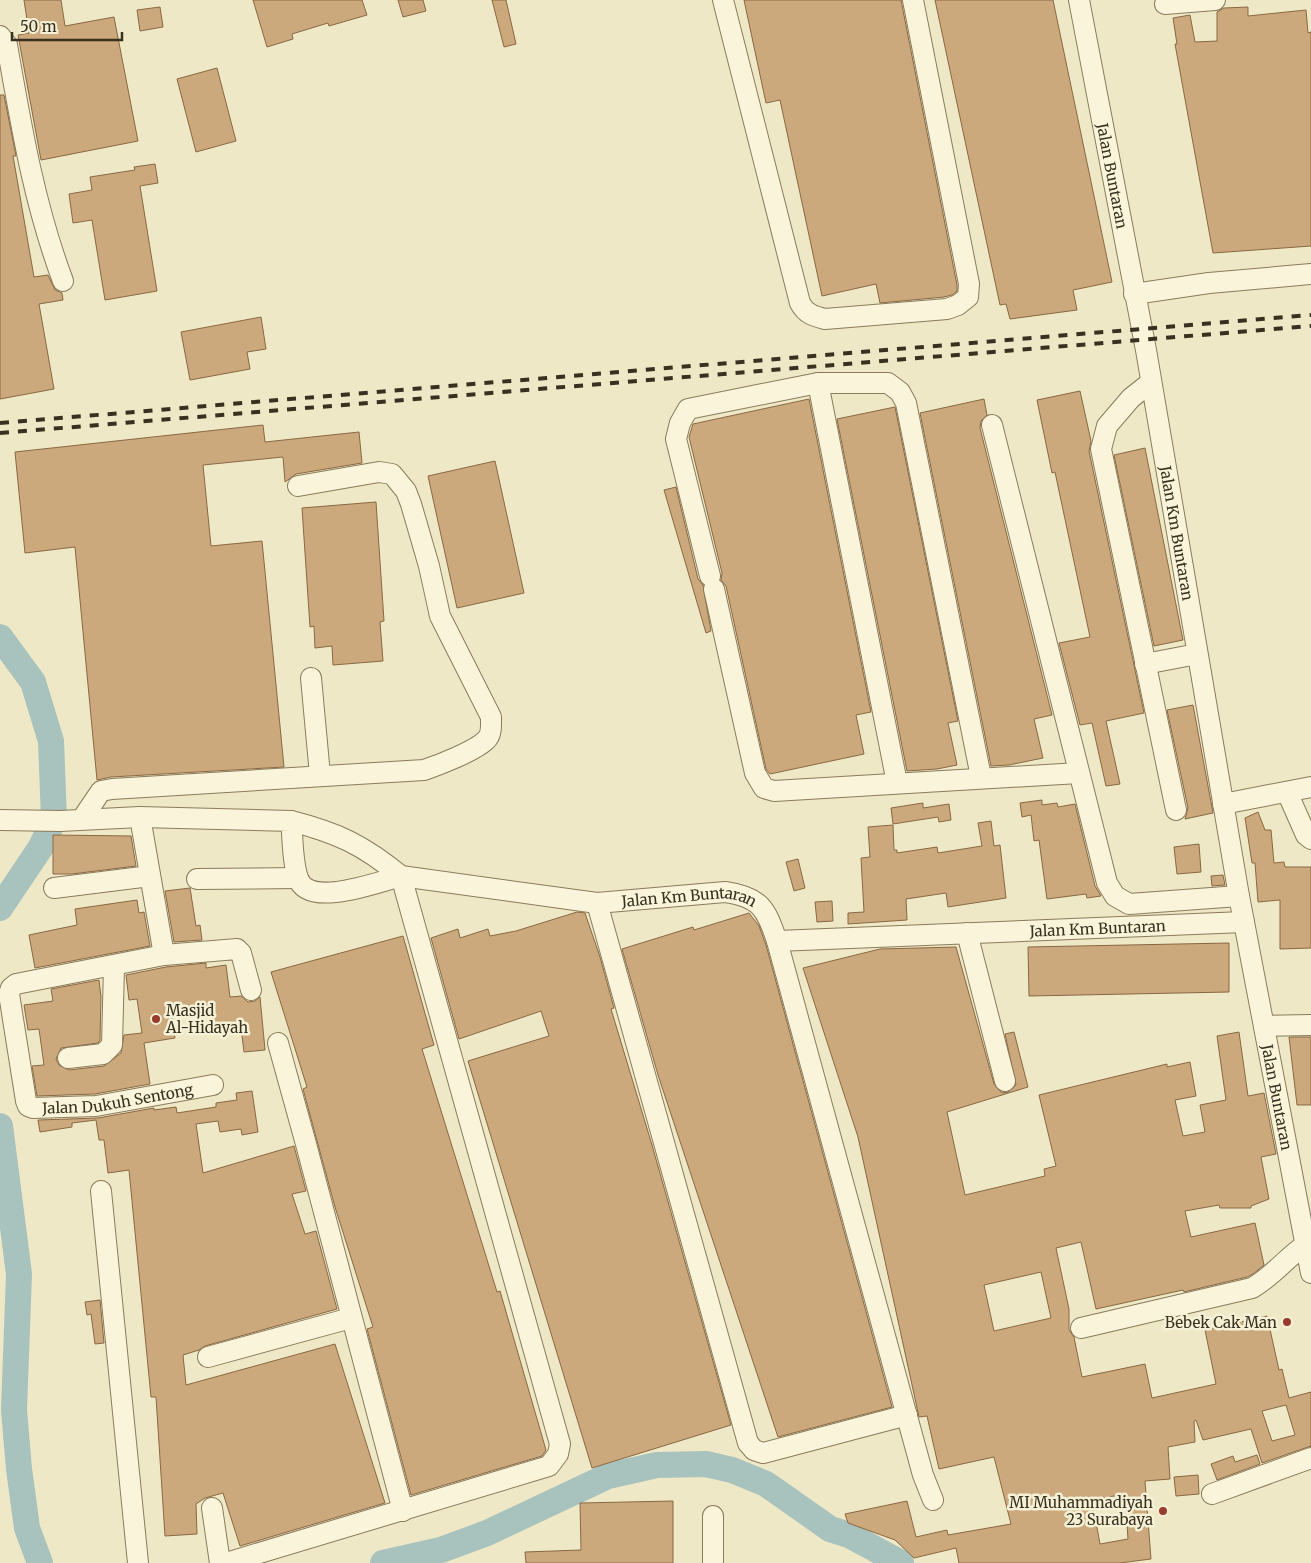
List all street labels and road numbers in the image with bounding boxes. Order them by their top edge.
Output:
street label: Jalan Buntaran [1093,120,1132,230]
street label: Jalan Km Buntaran [1156,463,1198,602]
street label: Jalan Km Buntaran [620,883,761,910]
street label: Jalan Km Buntaran [1028,916,1166,940]
street label: Jalan Buntaran [1258,1042,1297,1152]
street label: Jalan Dukuh Sentong [41,1079,195,1117]

